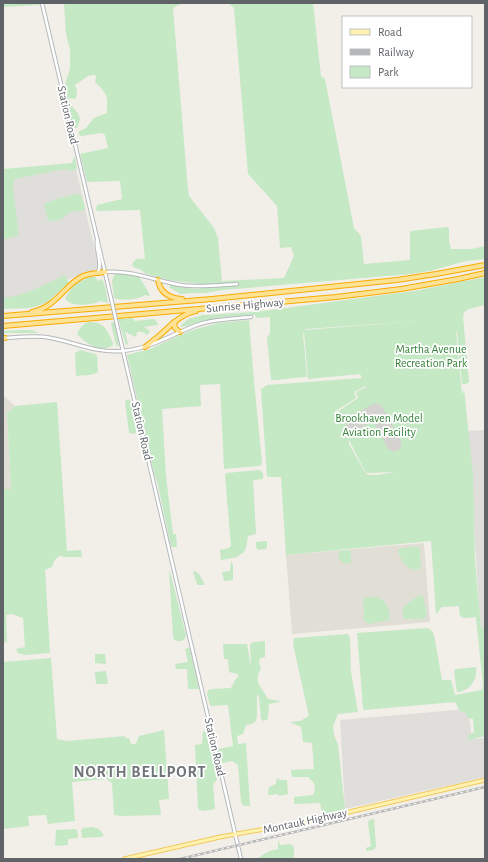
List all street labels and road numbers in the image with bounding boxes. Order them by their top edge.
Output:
street label: Station Road [55,85,81,145]
street label: Sunrise Highway [206,296,284,315]
street label: Station Road [129,401,155,461]
street label: Station Road [202,717,228,777]
street label: Montauk Highway [262,806,348,837]

